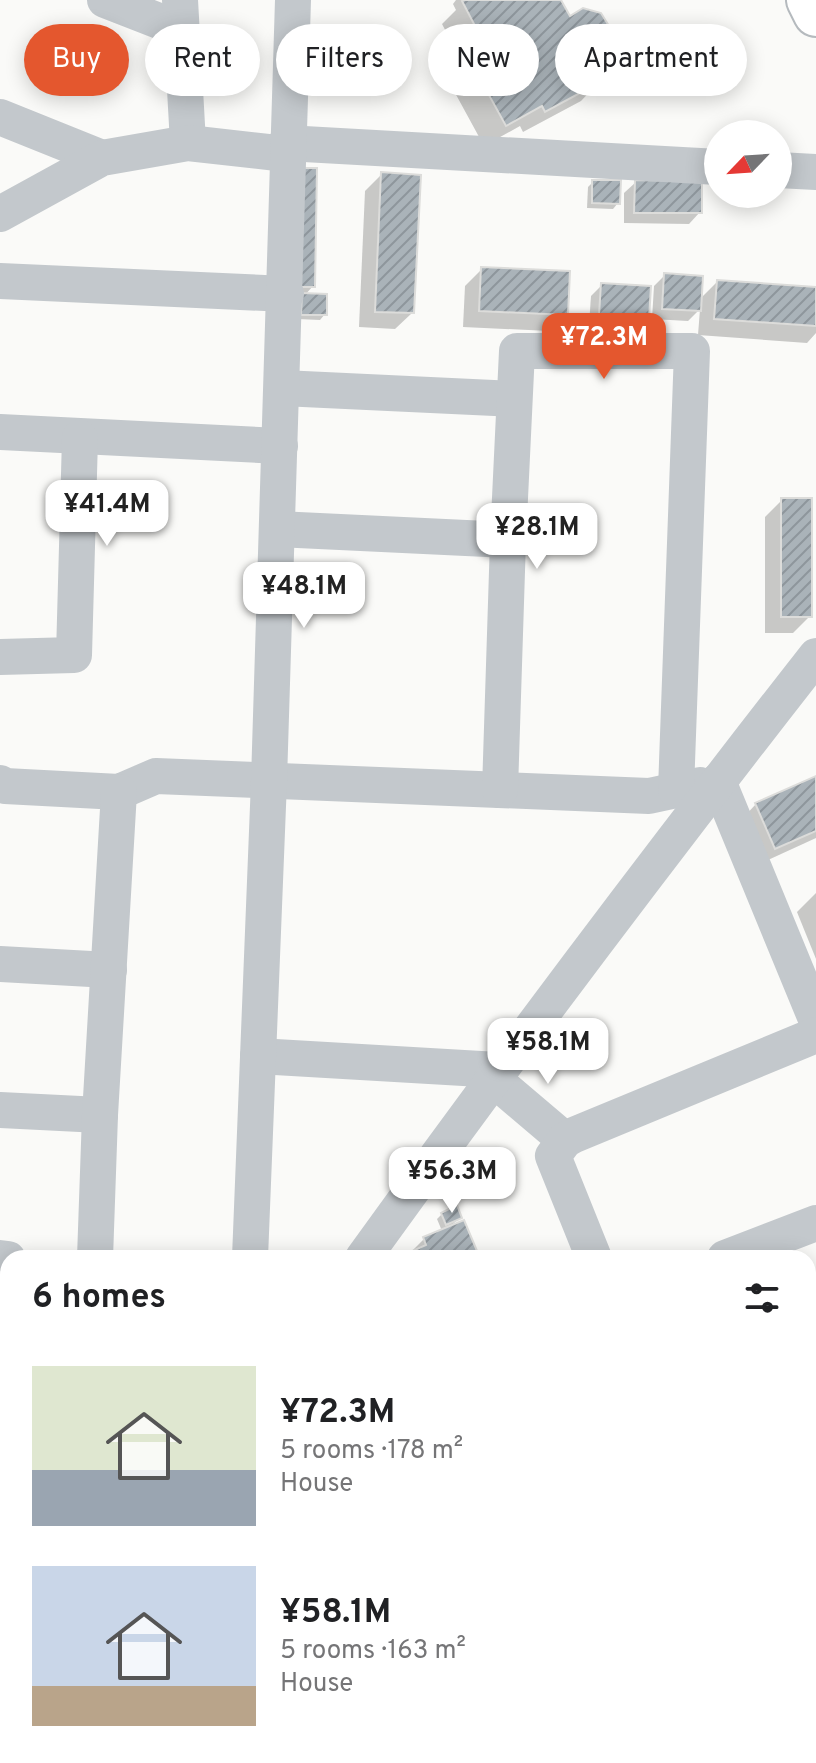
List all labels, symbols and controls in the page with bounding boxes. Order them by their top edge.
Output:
chip: Buy [24,24,129,96]
chip: Rent [145,24,260,96]
chip: Filters [276,24,412,96]
chip: New [428,24,539,96]
chip: Apartment [555,24,747,96]
north arrow [704,120,792,208]
map controls [704,120,792,208]
pin: ¥72.3M [539,313,669,381]
text: ¥72.3M [560,322,648,355]
pin: ¥41.4M [42,480,172,548]
text: ¥41.4M [63,489,151,522]
pin: ¥28.1M [472,503,602,571]
text: ¥28.1M [494,512,580,545]
pin: ¥48.1M [239,562,369,630]
text: ¥48.1M [261,571,347,604]
pin: ¥58.1M [483,1018,613,1086]
text: ¥58.1M [505,1027,591,1060]
pin: ¥56.3M [387,1147,517,1215]
text: ¥56.3M [407,1156,497,1189]
icon: filters [740,1276,784,1320]
text: 6 homes [32,1277,166,1320]
text: ¥72.3M [280,1392,395,1435]
icon: home [96,1398,192,1494]
text: 5 rooms · 178 m² [280,1435,463,1468]
text: House [280,1468,353,1501]
text: ¥58.1M [280,1592,391,1635]
icon: home [96,1598,192,1694]
text: 5 rooms · 163 m² [280,1635,466,1668]
text: House [280,1668,353,1701]

